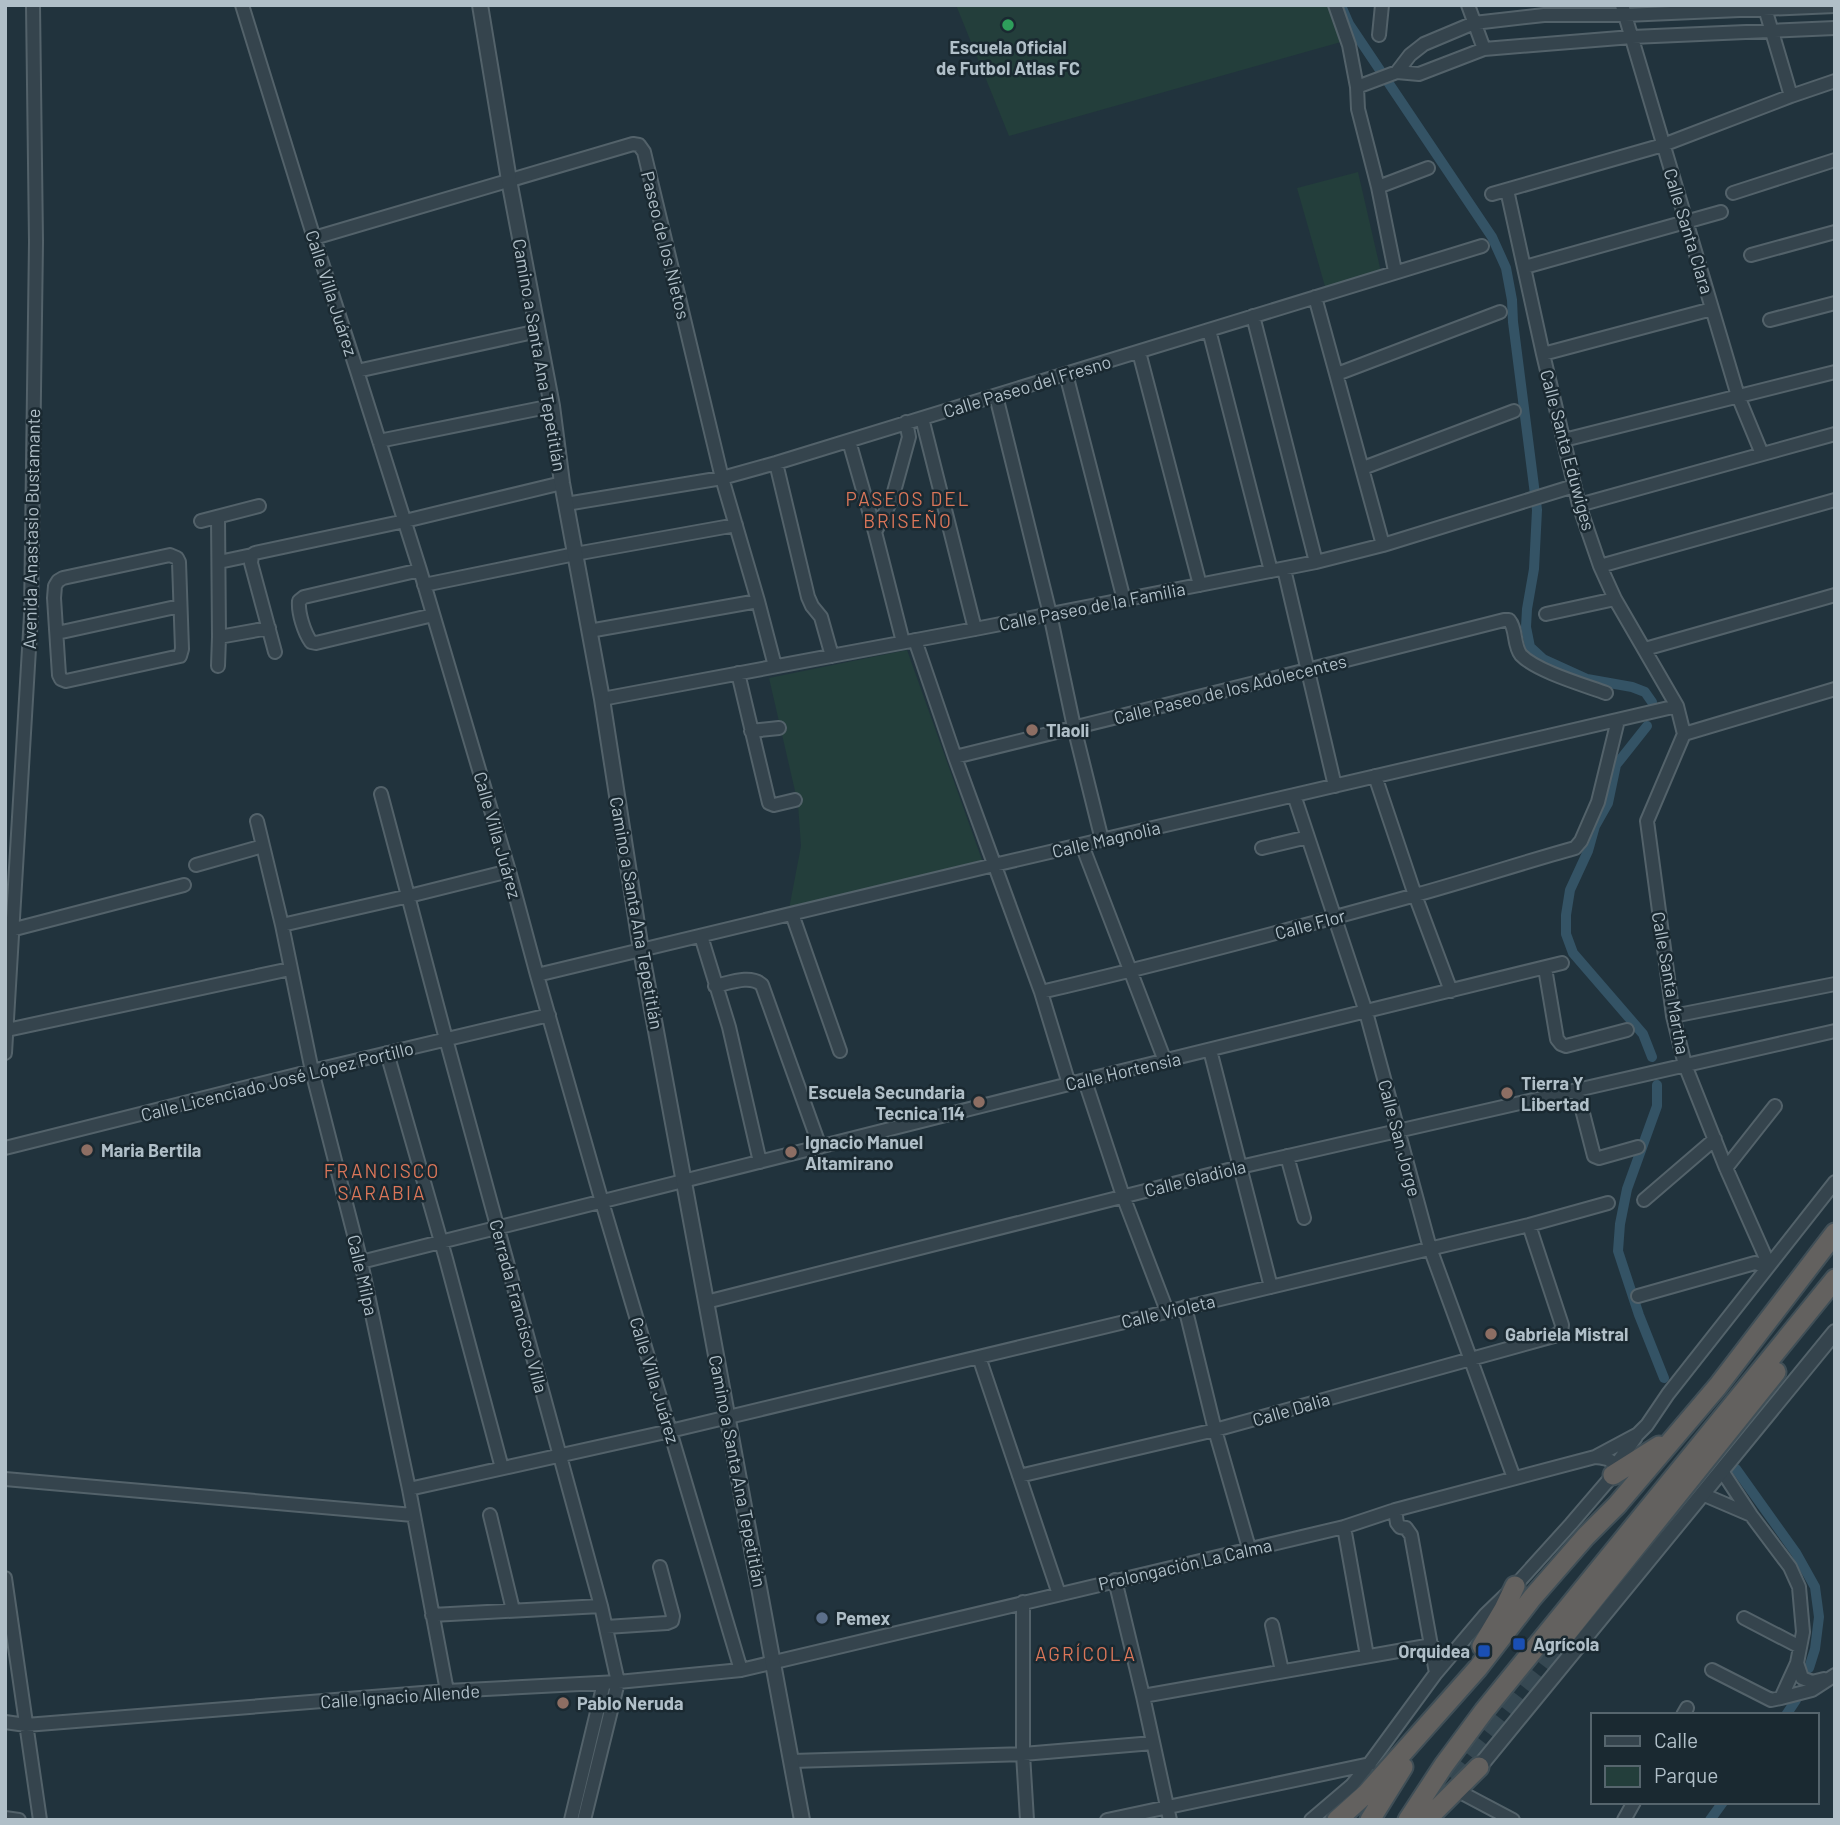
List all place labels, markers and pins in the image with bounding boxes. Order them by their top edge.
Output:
marker: Escuela Oficial de Futbol Atlas FC [1000,17,1016,33]
place label: Escuela Oficial de Futbol Atlas FC [936,36,1080,79]
place label: Tlaoli [1046,719,1089,741]
marker: Tlaoli [1024,722,1040,738]
place label: Tierra Y Libertad [1521,1072,1589,1115]
place label: Escuela Secundaria Tecnica 114 [808,1081,965,1124]
marker: Tierra Y Libertad [1499,1085,1515,1101]
marker: Escuela Secundaria Tecnica 114 [971,1094,987,1110]
place label: Ignacio Manuel Altamirano [805,1131,923,1174]
place label: Maria Bertila [101,1139,201,1161]
marker: Maria Bertila [79,1142,95,1158]
marker: Ignacio Manuel Altamirano [783,1144,799,1160]
place label: Gabriela Mistral [1505,1323,1628,1345]
marker: Gabriela Mistral [1483,1326,1499,1342]
place label: Pemex [836,1607,890,1629]
marker: Pemex [814,1610,830,1626]
place label: Agrícola [1533,1633,1599,1655]
marker: Agrícola [1511,1636,1527,1652]
place label: Orquidea [1398,1640,1470,1662]
marker: Orquidea [1476,1643,1492,1659]
place label: Pablo Neruda [577,1692,684,1714]
marker: Pablo Neruda [555,1695,571,1711]

